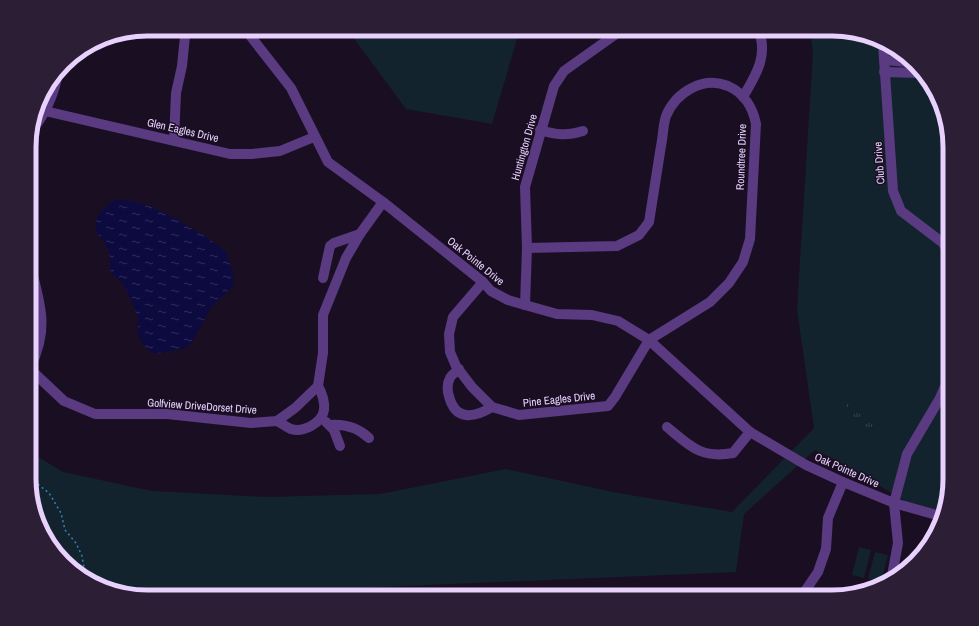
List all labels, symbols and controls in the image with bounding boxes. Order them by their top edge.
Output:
street label: Huntington Drive [508,112,540,182]
street label: Glen Eagles Drive [146,115,220,145]
street label: Roundtree Drive [733,124,749,190]
street label: Club Drive [871,141,887,185]
street label: Oak Pointe Drive [445,234,507,288]
street label: Pine Eagles Drive [522,388,596,410]
street label: Golfview DriveDorset Drive [147,395,257,417]
street label: Oak Pointe Drive [813,450,881,490]

